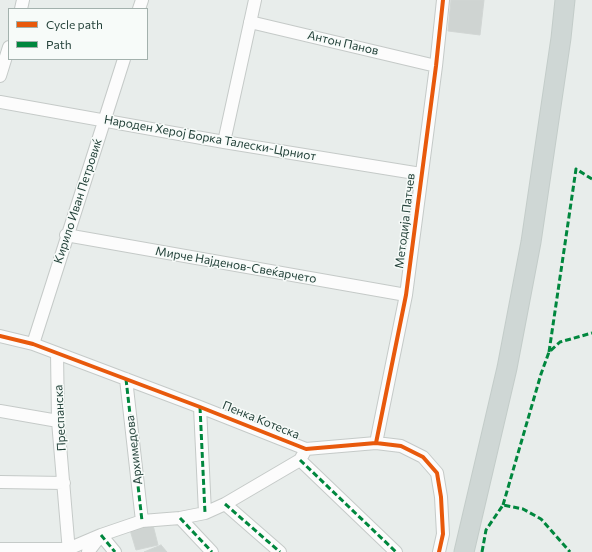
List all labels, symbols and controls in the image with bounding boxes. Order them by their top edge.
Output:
legend [8,8,148,60]
text: Cycle path [46,17,103,31]
street label: Антон Панов [306,28,380,58]
text: Path [46,37,72,51]
street label: Народен Херој Борка Талески-Црниот [103,112,317,164]
street label: Кирило Иван Петровиќ [51,137,105,265]
street label: Методиjа Патчев [392,173,418,269]
street label: Мирче Најденов-Свеќарчето [154,244,318,286]
street label: Преспанска [51,384,69,452]
street label: Пенка Котеска [220,398,302,442]
street label: Архимедова [123,414,145,486]

